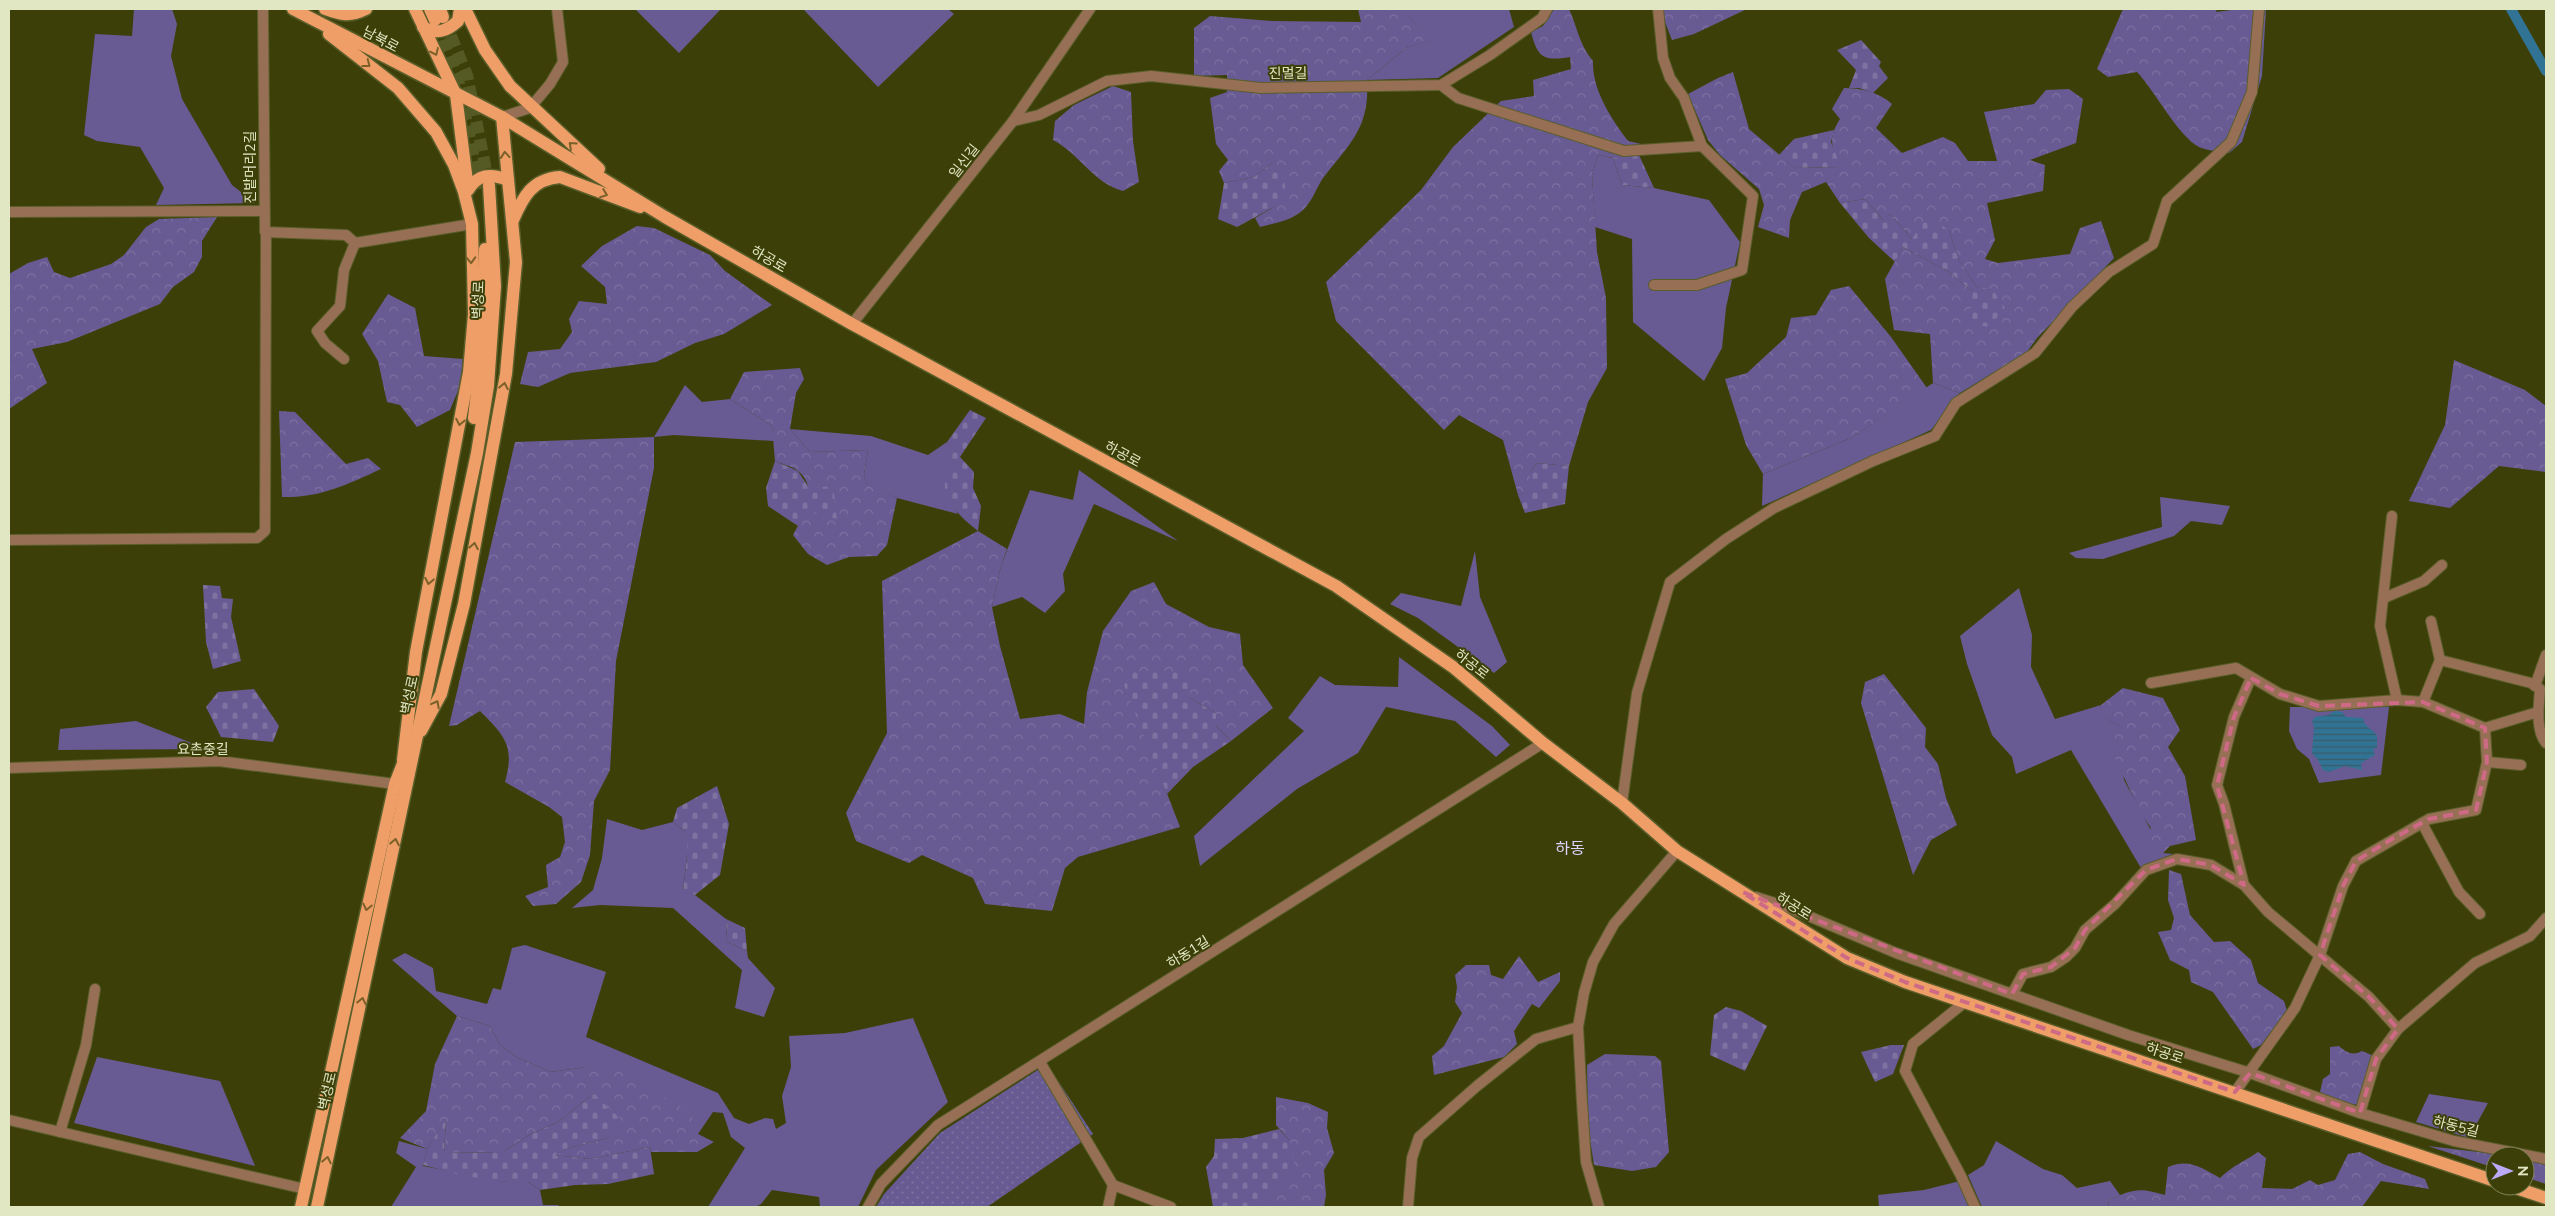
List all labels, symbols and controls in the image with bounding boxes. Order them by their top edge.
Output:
street label: 남북로 [360,22,402,56]
one-way arrow [429,47,440,56]
one-way arrow [361,59,370,67]
street label: 진멀길 [1269,64,1307,82]
street label: 진밭머리2길 [241,131,259,203]
street label: 일신길 [945,140,983,182]
one-way arrow [568,142,577,151]
one-way arrow [500,151,511,159]
one-way arrow [599,188,608,198]
street label: 하공로 [748,242,790,277]
one-way arrow [466,256,477,264]
street label: 벽성로 [468,280,488,320]
one-way arrow [498,382,508,391]
one-way arrow [455,417,466,426]
street label: 하공로 [1102,437,1144,471]
one-way arrow [469,542,479,551]
one-way arrow [425,577,435,586]
street label: 하공로 [1451,645,1493,683]
street label: 벽성로 [396,674,422,716]
one-way arrow [430,700,440,709]
street label: 요촌중길 [177,740,229,758]
one-way arrow [389,837,400,846]
district label: 하동 [1555,838,1585,858]
street label: 하공로 [1773,888,1815,924]
one-way arrow [363,903,373,912]
street label: 하동1길 [1163,932,1213,972]
one-way arrow [356,996,367,1005]
street label: 하공로 [2144,1038,2186,1068]
street label: 벽성로 [314,1070,340,1112]
street label: 하동5길 [2431,1112,2481,1140]
north arrow [2485,1146,2535,1196]
one-way arrow [321,1155,332,1164]
text: N [2514,1166,2532,1176]

